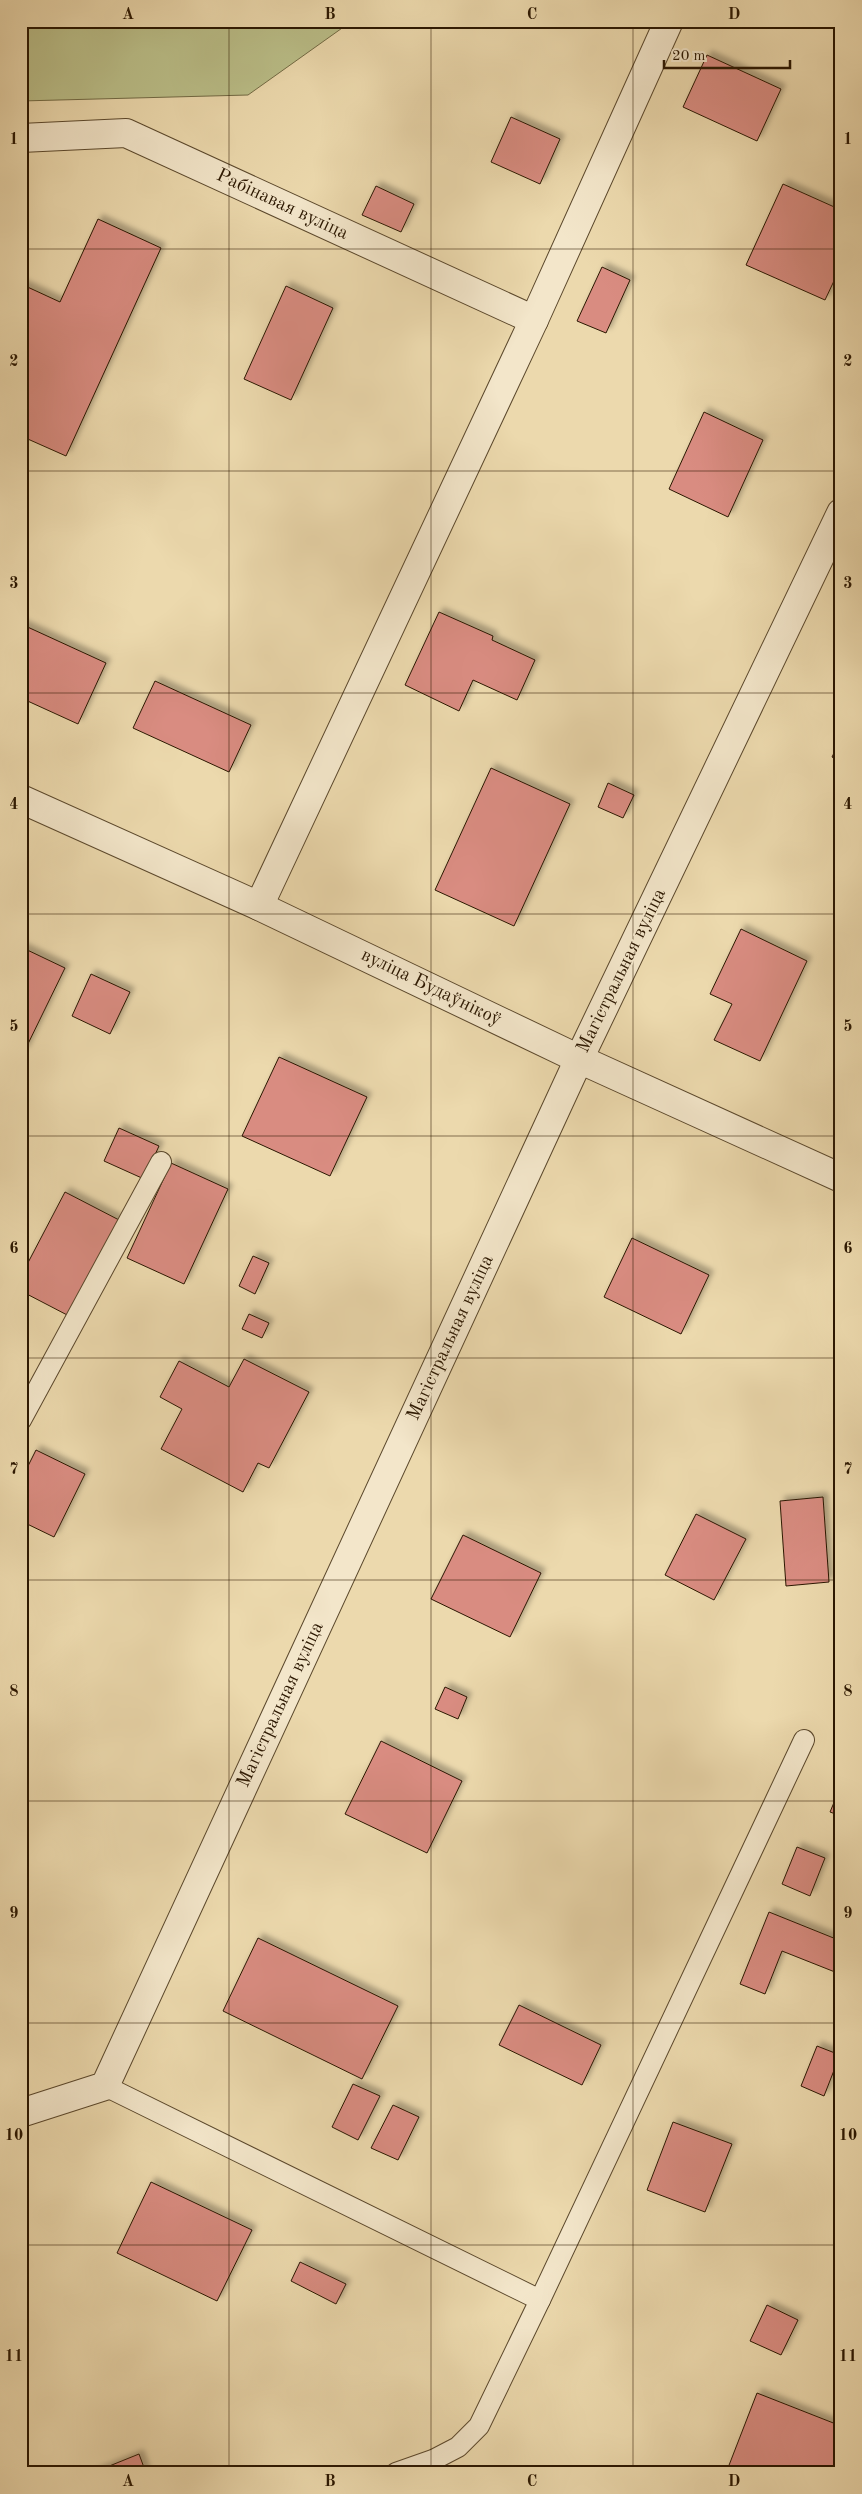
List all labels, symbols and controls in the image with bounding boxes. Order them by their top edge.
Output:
text: A [122,7,134,23]
text: B [324,7,336,23]
text: C [527,7,537,23]
text: D [728,7,740,23]
scale bar [664,38,791,70]
text: 20 m [672,49,706,64]
text: 1 [9,132,19,148]
text: 1 [843,132,853,148]
street label: Рабінавая вуліца [213,166,351,244]
text: 2 [9,354,19,370]
text: 2 [843,354,853,370]
text: 3 [9,576,19,592]
text: 3 [843,576,853,592]
text: 4 [9,797,19,813]
text: 4 [843,797,853,813]
street label: Магістральная вуліца [574,885,670,1056]
street label: вуліца Будаўнікоў [358,946,504,1030]
text: 5 [9,1019,19,1035]
text: 5 [843,1019,853,1035]
text: 6 [9,1241,19,1257]
text: 6 [843,1241,853,1257]
street label: Магістральная вуліца [404,1252,498,1424]
text: 7 [9,1462,19,1478]
text: 7 [843,1462,853,1478]
street label: Магістральная вуліца [234,1619,328,1791]
text: 8 [9,1684,19,1700]
text: 8 [843,1684,853,1700]
text: 9 [9,1906,19,1922]
text: 9 [843,1906,853,1922]
text: 10 [5,2128,23,2144]
text: 10 [839,2128,857,2144]
text: 11 [5,2349,23,2365]
text: 11 [839,2349,857,2365]
text: A [122,2474,134,2490]
text: B [324,2474,336,2490]
text: C [527,2474,537,2490]
text: D [728,2474,740,2490]

